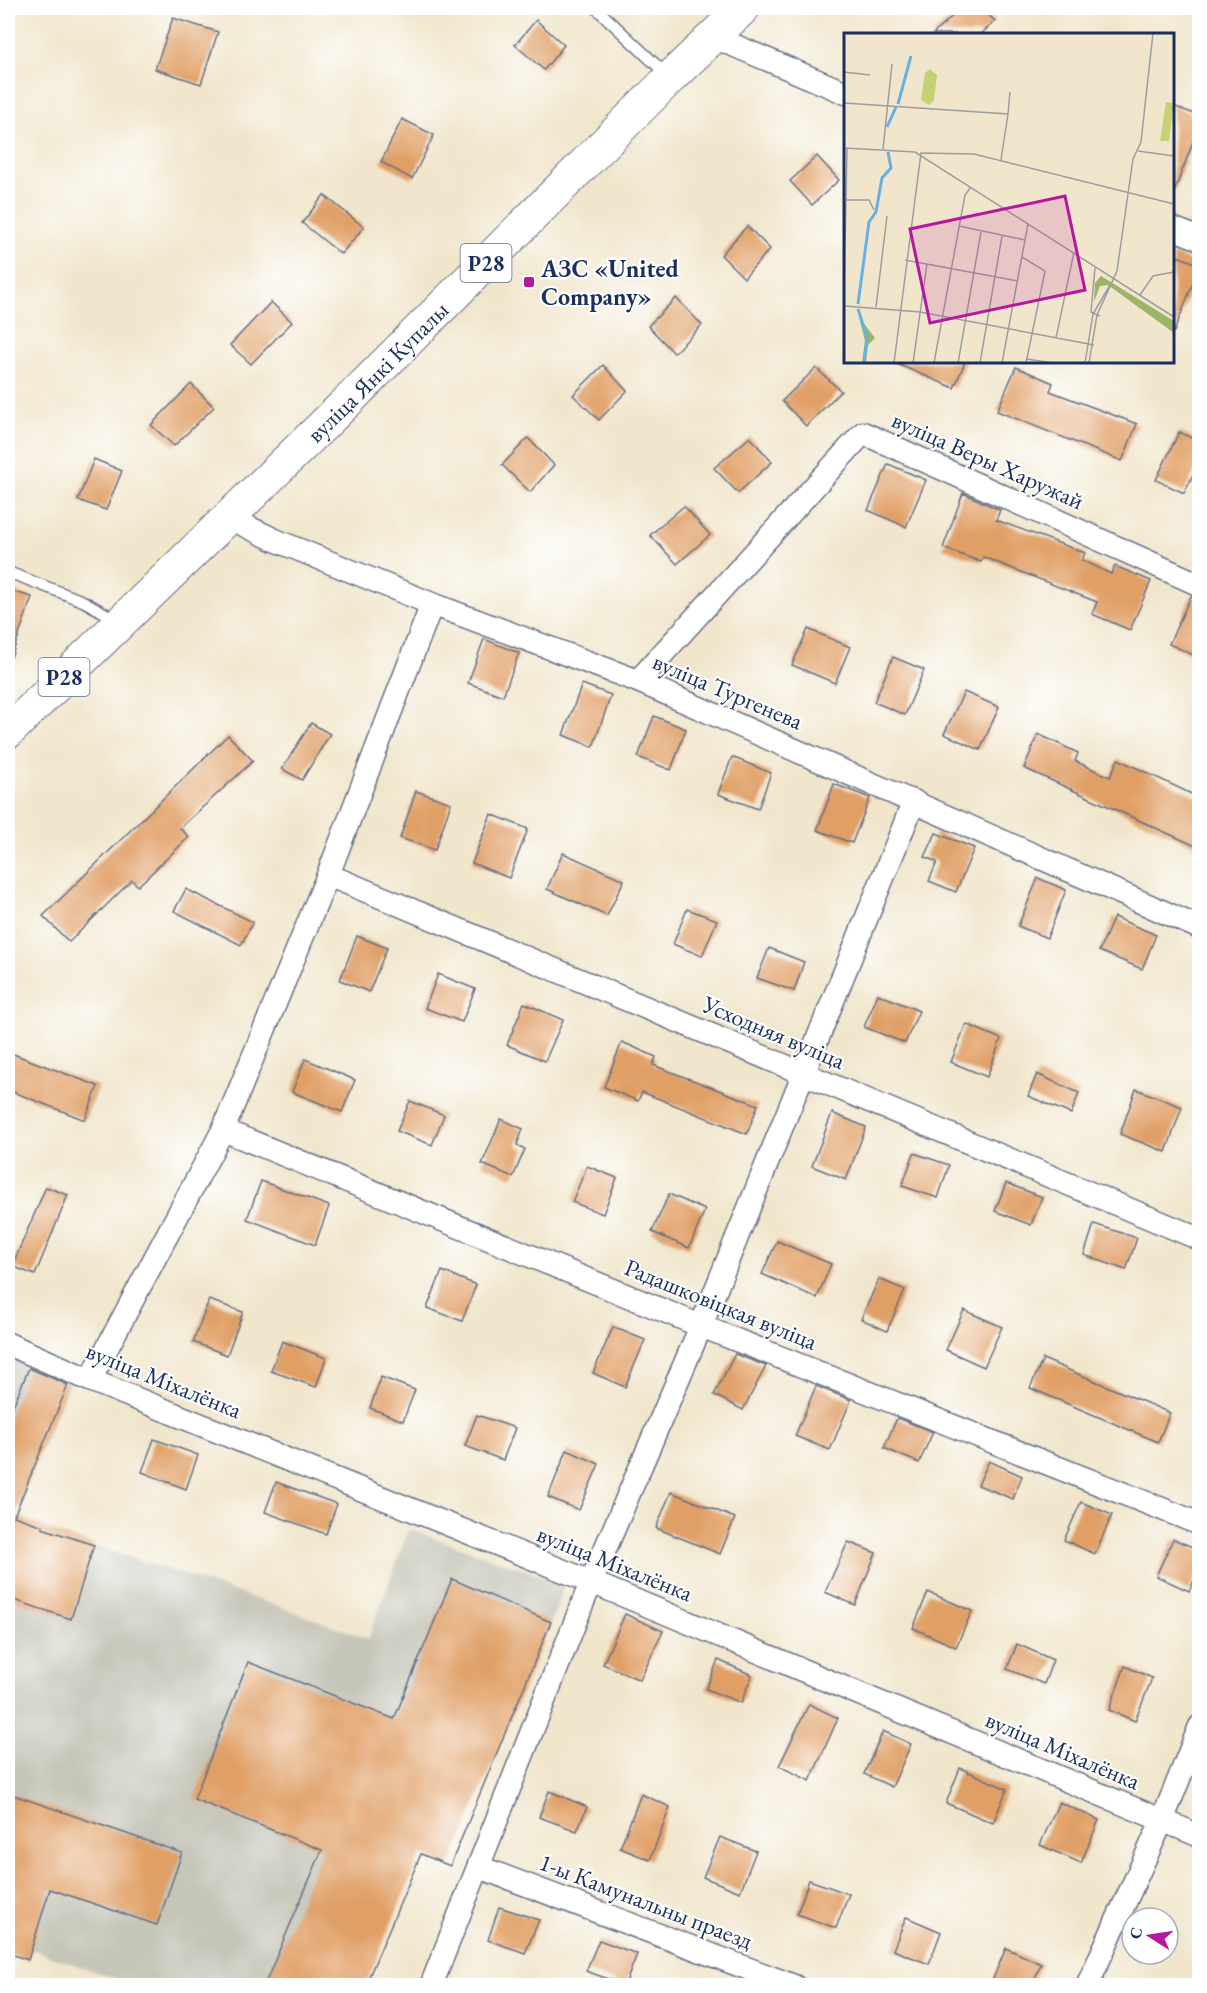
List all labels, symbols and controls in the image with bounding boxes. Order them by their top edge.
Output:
inset map [844,33,1174,363]
road number: Р28 [460,244,512,282]
place label: АЗС «United Company» [540,253,679,313]
marker: АЗС «United Company» [522,275,536,289]
street label: вуліца Янкі Купалы [300,294,455,449]
street label: вуліца Веры Харужай [887,404,1089,516]
street label: вуліца Тургенева [648,645,808,737]
road number: Р28 [38,658,90,696]
street label: Усходняя вуліца [697,988,850,1076]
street label: Радашковіцкая вуліца [620,1251,822,1357]
street label: вуліца Міхалёнка [82,1335,247,1425]
street label: вуліца Міхалёнка [533,1518,698,1608]
street label: вуліца Міхалёнка [981,1703,1145,1797]
street label: 1-ы Камунальны праезд [535,1846,757,1956]
north arrow [1120,1906,1180,1966]
text: С [1124,1925,1147,1941]

